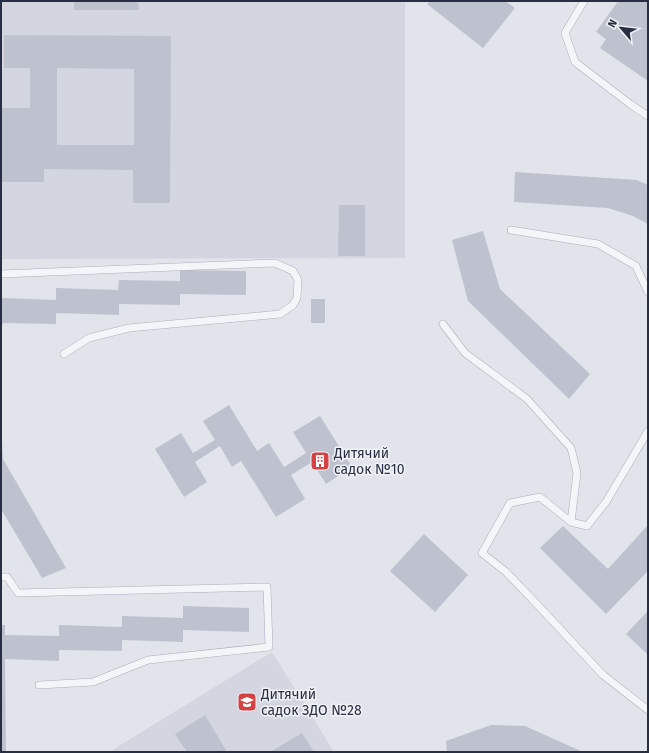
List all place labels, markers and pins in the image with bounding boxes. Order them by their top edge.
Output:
place label: Дитячий садок №10 [333,445,405,478]
building icon: Дитячий садок №10 [309,450,331,472]
place label: Дитячий садок ЗДО №28 [260,686,362,719]
school or university icon: Дитячий садок ЗДО №28 [236,691,258,713]

